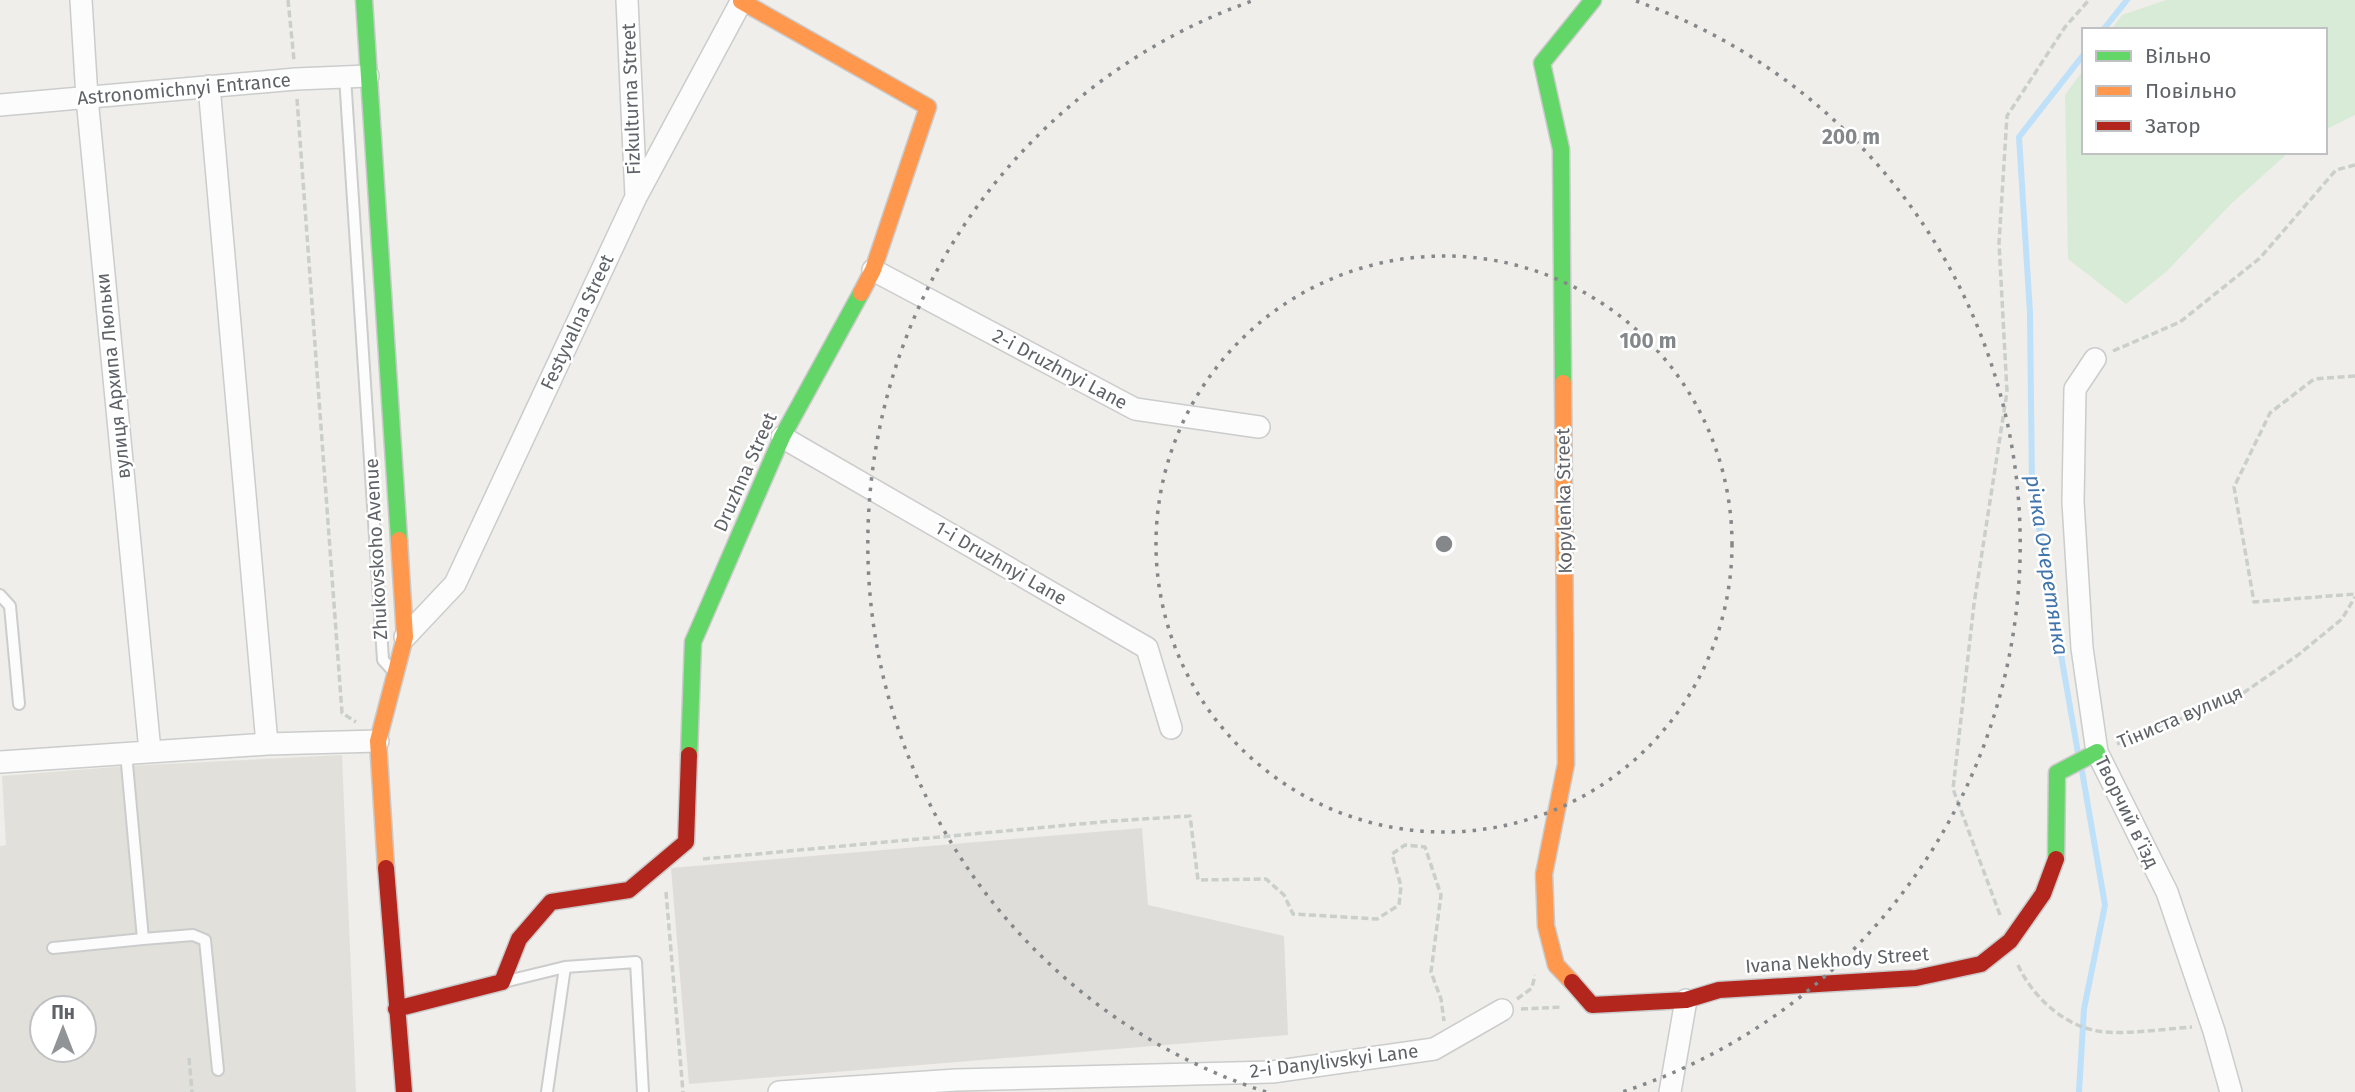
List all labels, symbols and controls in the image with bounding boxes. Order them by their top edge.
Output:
street label: Fizkulturna Street [617,23,645,175]
legend [2082,28,2327,154]
text: Вільно [2145,43,2211,69]
street label: Astronomichnyi Entrance [76,68,292,110]
text: Повільно [2145,78,2237,104]
text: Затор [2145,113,2201,139]
text: 200 m [1822,124,1880,150]
street label: Festyvalna Street [536,250,619,393]
street label: вулиця Архипа Люльки [91,272,135,480]
street label: 2-i Druzhnyi Lane [989,324,1131,414]
text: 100 m [1619,328,1677,354]
street label: Druzhna Street [708,409,782,535]
street label: Kopylenka Street [1551,428,1577,574]
street label: Zhukovskoho Avenue [360,458,392,640]
water label: річка Очеретянка [2020,473,2074,657]
street label: 1-i Druzhnyi Lane [931,516,1071,610]
centre of rings [1432,532,1456,556]
street label: Тіниста вулиця [2114,680,2246,754]
street label: Творчий в’їзд [2090,752,2164,872]
street label: Ivana Nekhody Street [1744,942,1930,978]
north arrow [28,994,98,1064]
text: Пн [51,1001,75,1024]
street label: 2-i Danylivskyi Lane [1248,1039,1420,1083]

